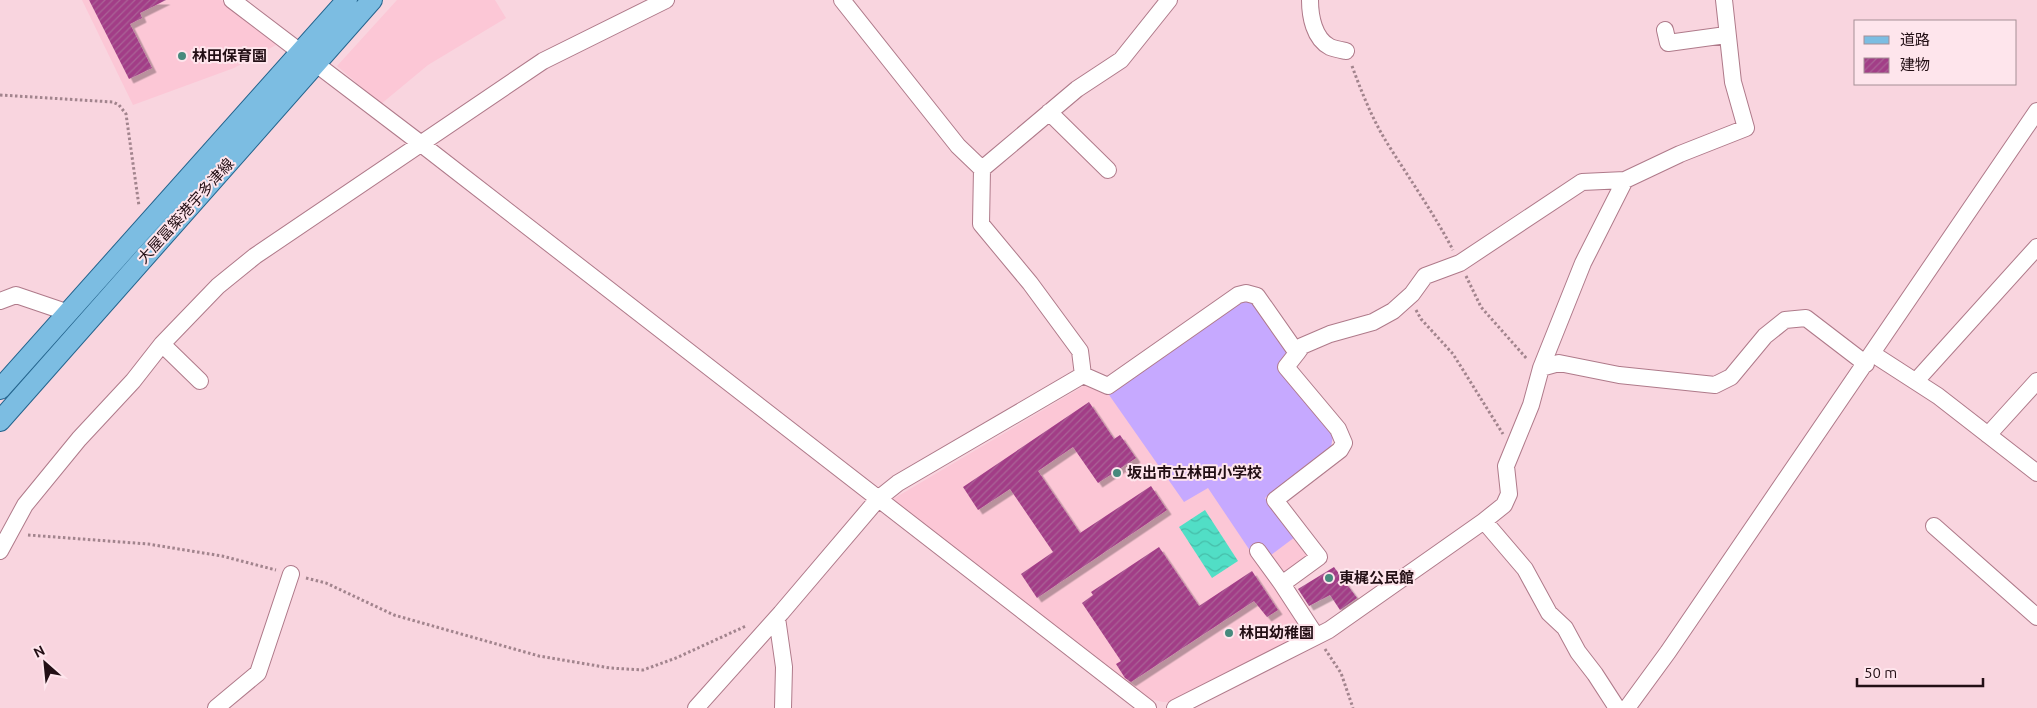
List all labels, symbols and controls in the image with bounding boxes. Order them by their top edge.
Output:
legend [1854,20,2017,85]
text: 道路 [1900,31,1930,48]
place label: 林田保育園 [192,47,267,64]
marker: 林田保育園 [176,50,188,62]
text: 建物 [1900,56,1930,73]
street label: 大屋冨築港宇多津線 [134,155,237,267]
place label: 坂出市立林田小学校 [1127,464,1262,481]
marker: 坂出市立林田小学校 [1111,467,1123,479]
place label: 東梶公民館 [1339,569,1414,586]
marker: 東梶公民館 [1323,572,1335,584]
place label: 林田幼稚園 [1239,624,1314,641]
marker: 林田幼稚園 [1223,627,1235,639]
north arrow [20,638,70,688]
text: N [31,642,47,661]
scale bar [1857,656,1983,688]
text: 50 m [1864,664,1897,681]

